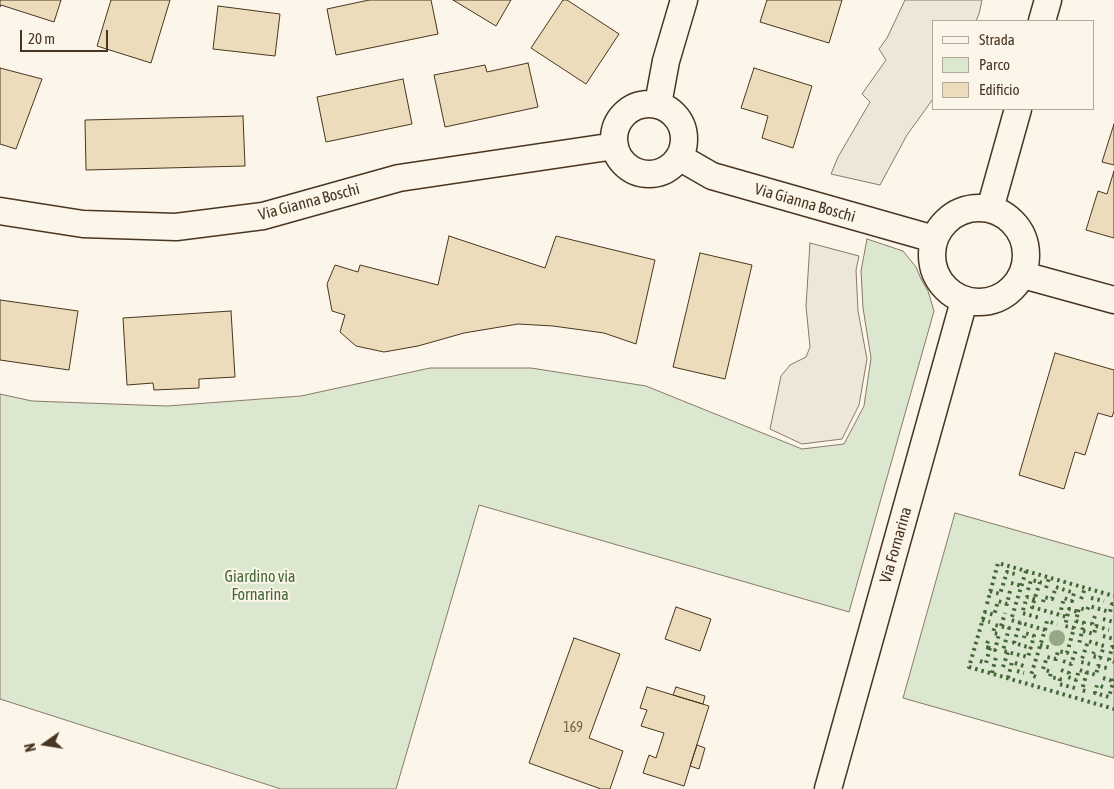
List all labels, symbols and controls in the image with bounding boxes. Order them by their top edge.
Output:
scale bar [22,20,110,52]
legend [932,20,1094,110]
text: 20 m [28,30,55,47]
text: Strada [979,31,1015,48]
text: Parco [979,56,1010,73]
text: Edificio [979,81,1020,98]
street label: Via Gianna Boschi [256,179,362,225]
street label: Via Gianna Boschi [752,179,858,227]
street label: Via Fornarina [876,505,916,585]
park label: Giardino via Fornarina [225,567,295,605]
north arrow [20,719,70,769]
house number: 169 [563,720,583,736]
text: N [22,742,39,753]

